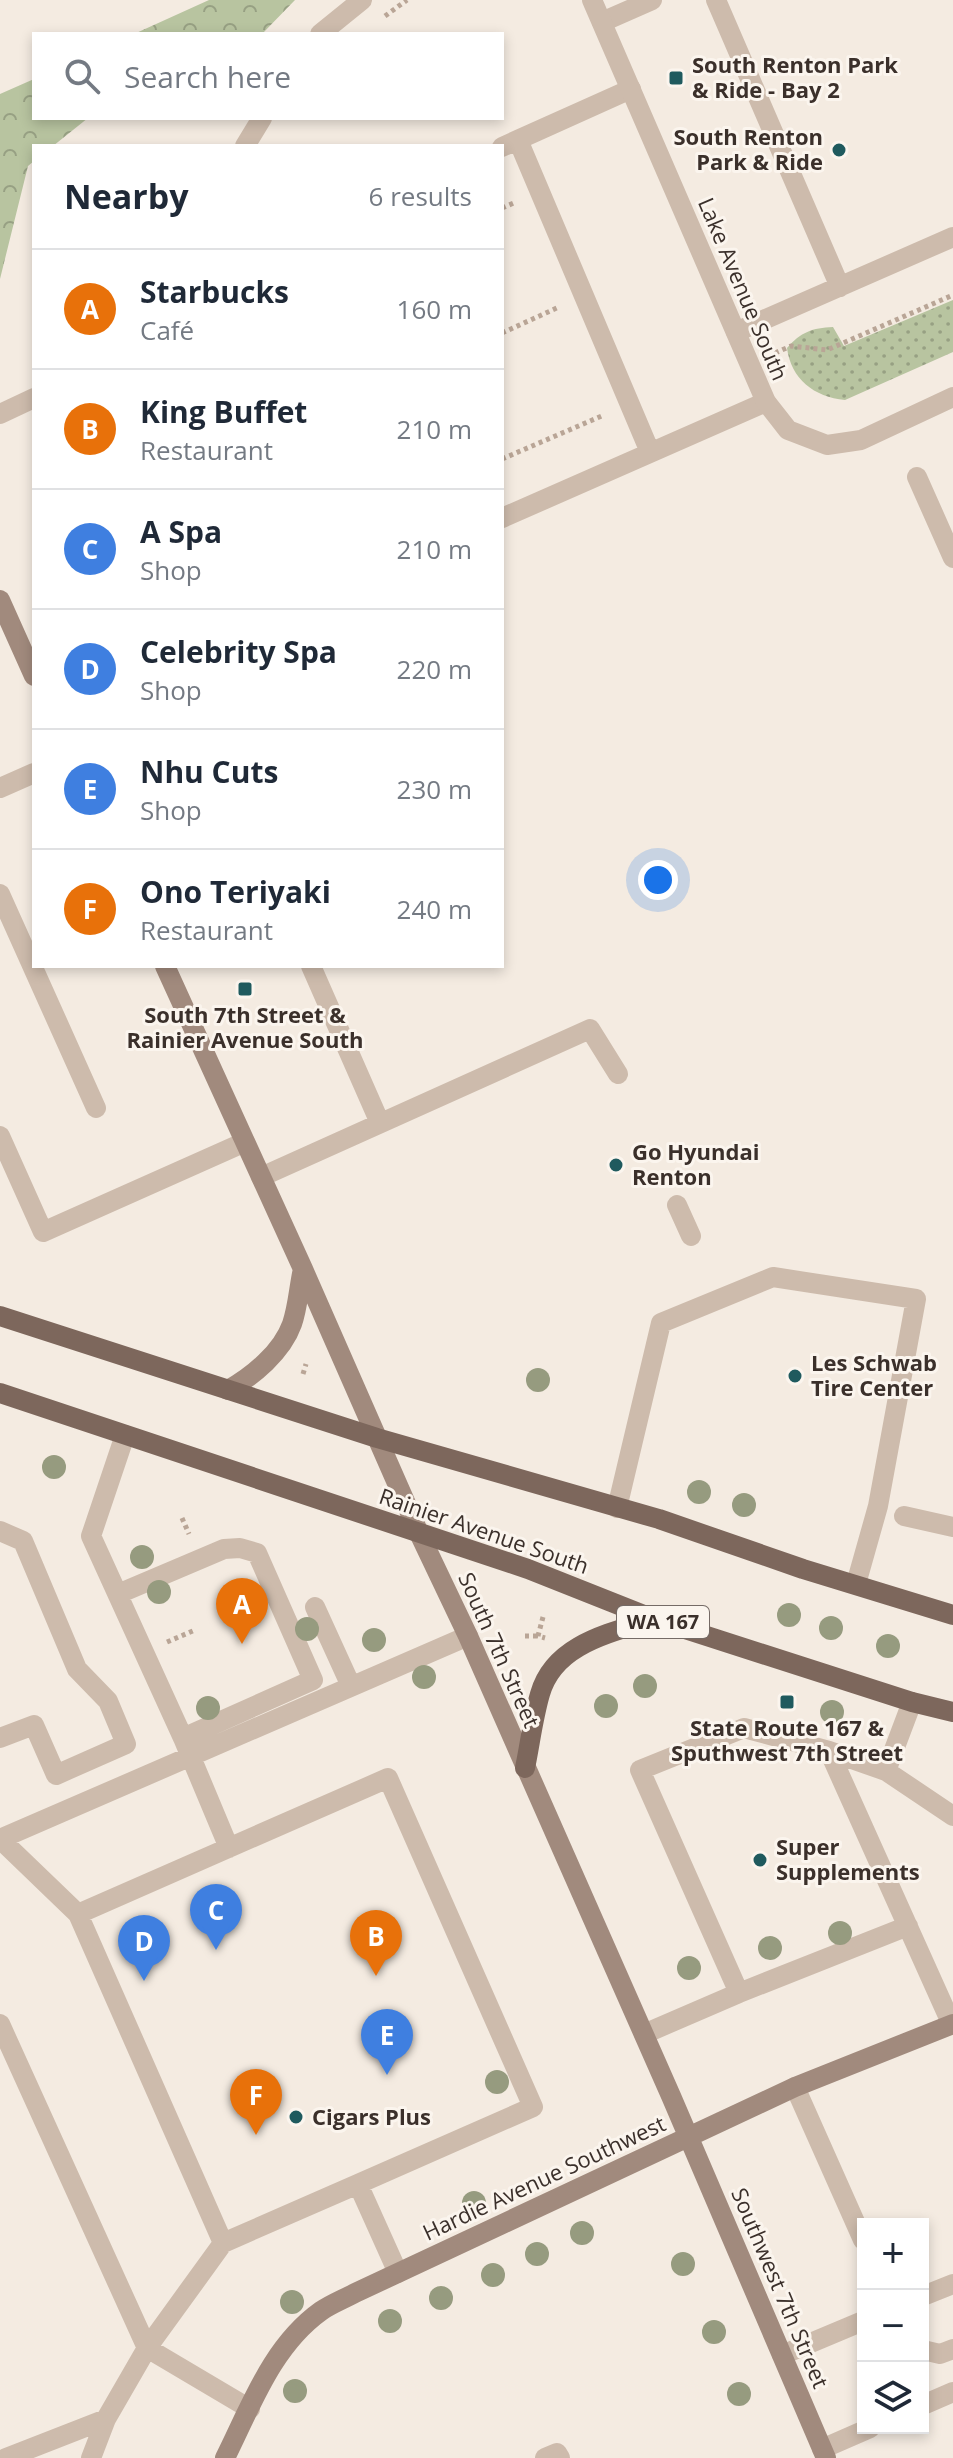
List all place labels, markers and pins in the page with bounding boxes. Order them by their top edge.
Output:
place label: South Renton Park & Ride - Bay 2 [692,49,898,104]
marker: South Renton Park & Ride - Bay 2 [667,69,685,87]
place label: South Renton Park & Ride [673,121,823,176]
marker: South Renton Park & Ride [830,141,848,159]
marker: South 7th Street & Rainier Avenue South [236,980,254,998]
place label: South 7th Street & Rainier Avenue South [127,999,363,1054]
place label: Go Hyundai Renton [632,1136,759,1191]
marker: Go Hyundai Renton [607,1156,625,1174]
place label: Les Schwab Tire Center [811,1347,937,1402]
marker: Les Schwab Tire Center [786,1367,804,1385]
pin: A [216,1578,268,1644]
marker: State Route 167 & Sputhwest 7th Street [778,1693,796,1711]
place label: State Route 167 & Sputhwest 7th Street [671,1712,903,1767]
place label: Super Supplements [776,1831,920,1886]
marker: Super Supplements [751,1851,769,1869]
pin: C [190,1884,242,1950]
pin: B [350,1910,402,1976]
pin: D [118,1915,170,1981]
pin: E [361,2009,413,2075]
pin: F [230,2069,282,2135]
place label: Cigars Plus [312,2101,431,2131]
marker: Cigars Plus [287,2108,305,2126]

